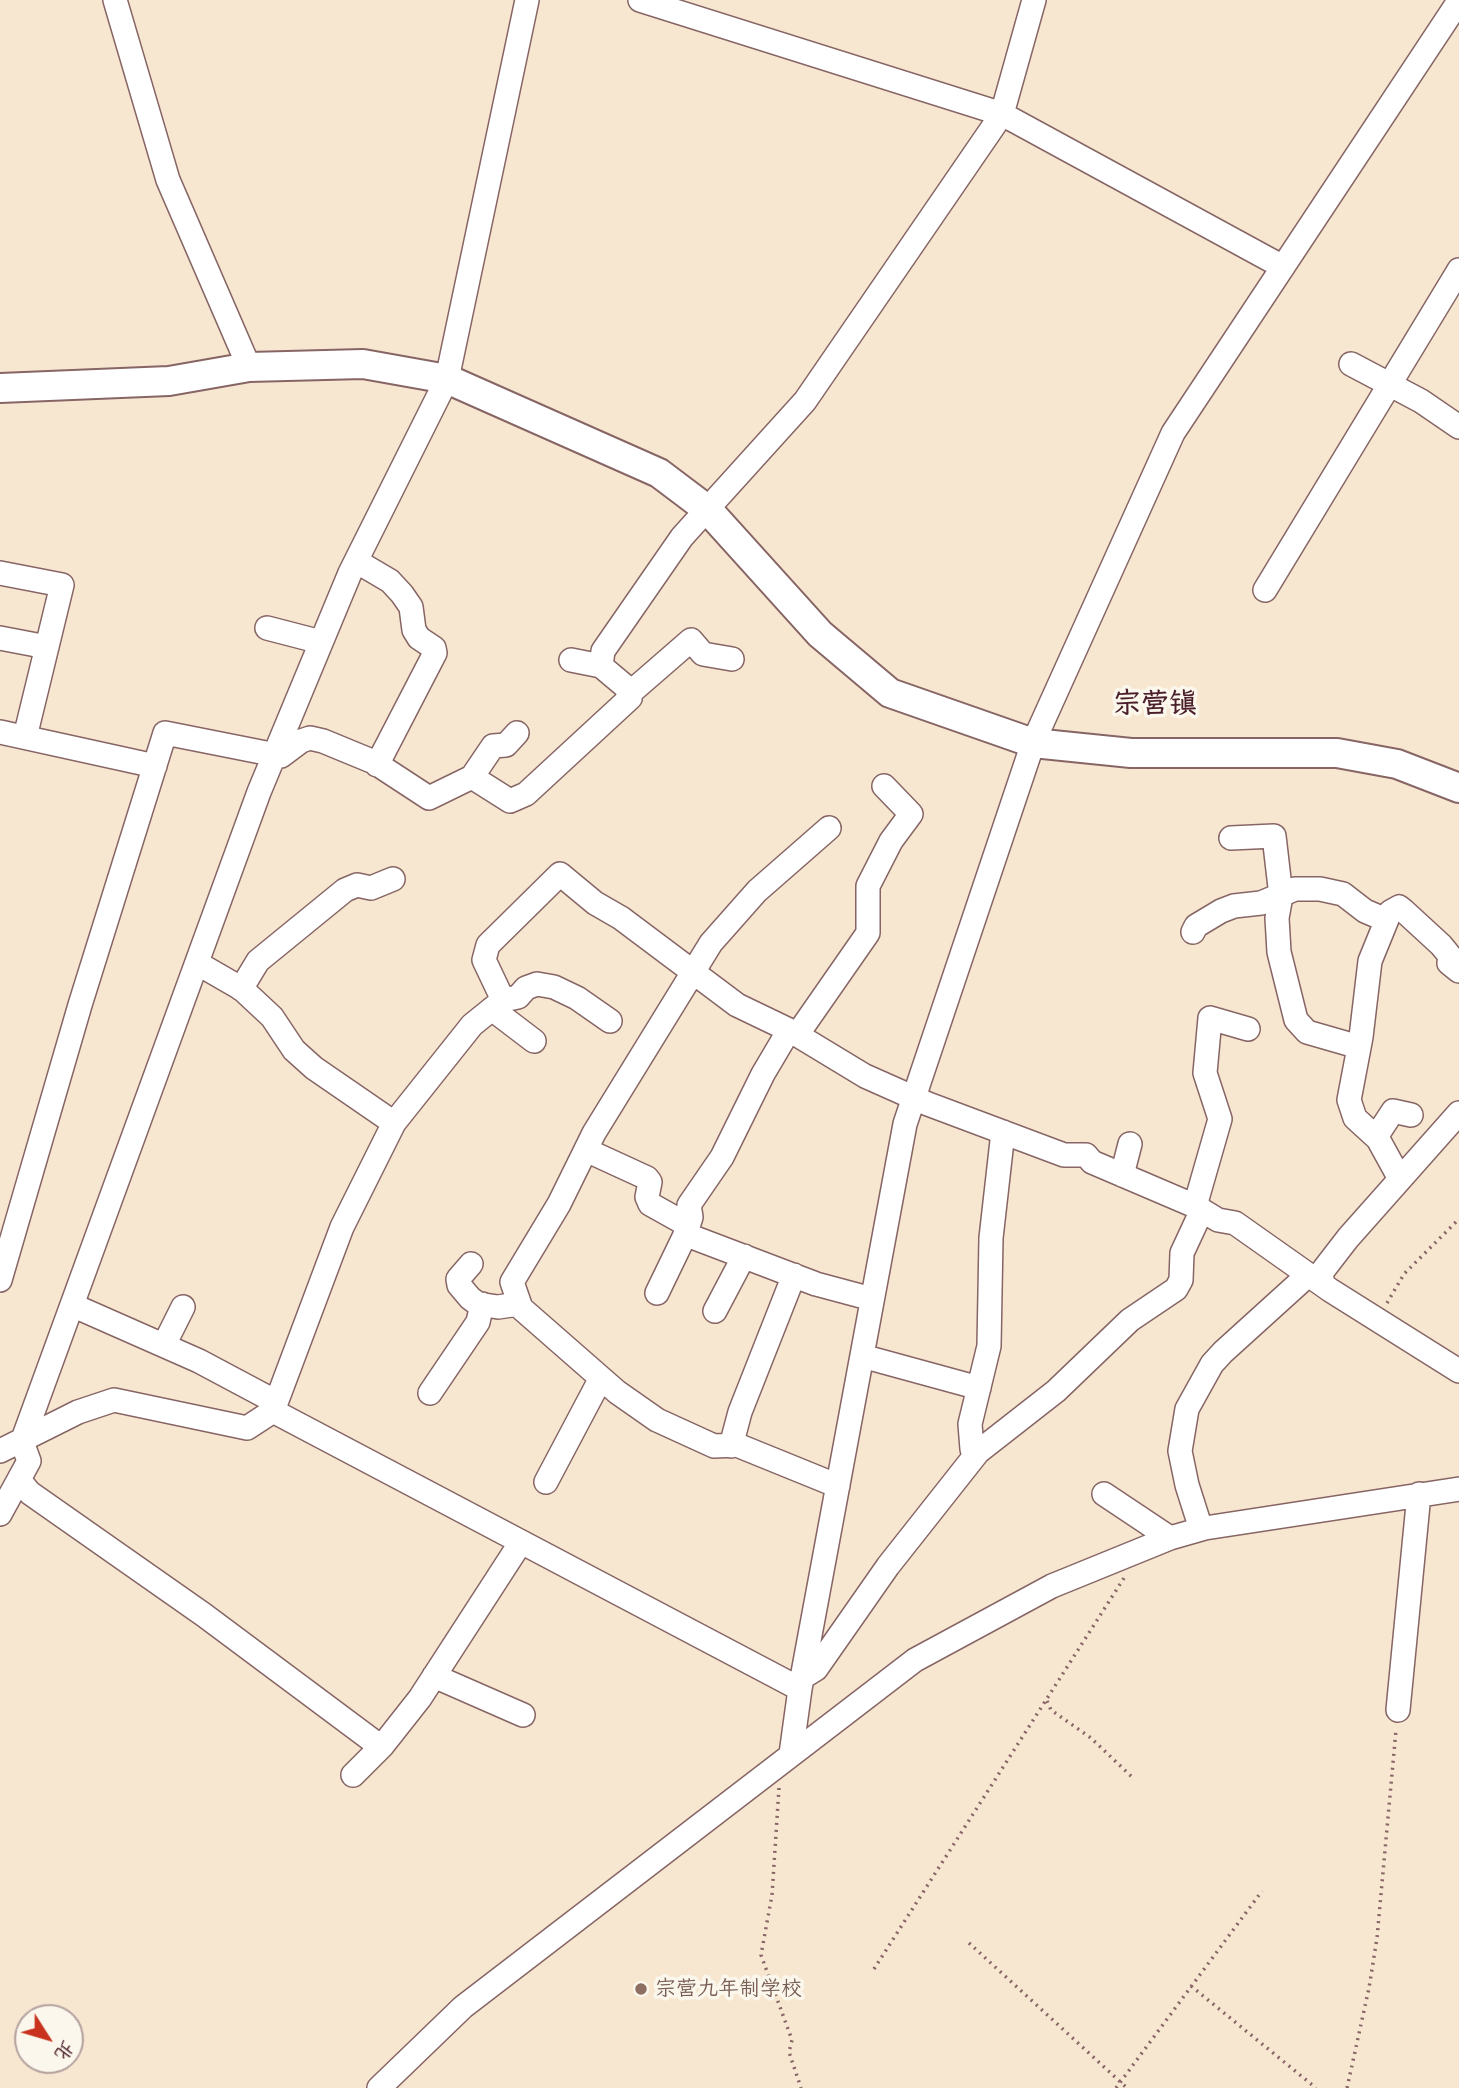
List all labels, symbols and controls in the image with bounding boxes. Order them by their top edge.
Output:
district label: 宗营镇 [1113,687,1197,721]
place label: 宗营九年制学校 [655,1976,802,2002]
marker: 宗营九年制学校 [633,1981,649,1997]
north arrow [14,2004,84,2074]
text: 北 [50,2036,79,2065]

